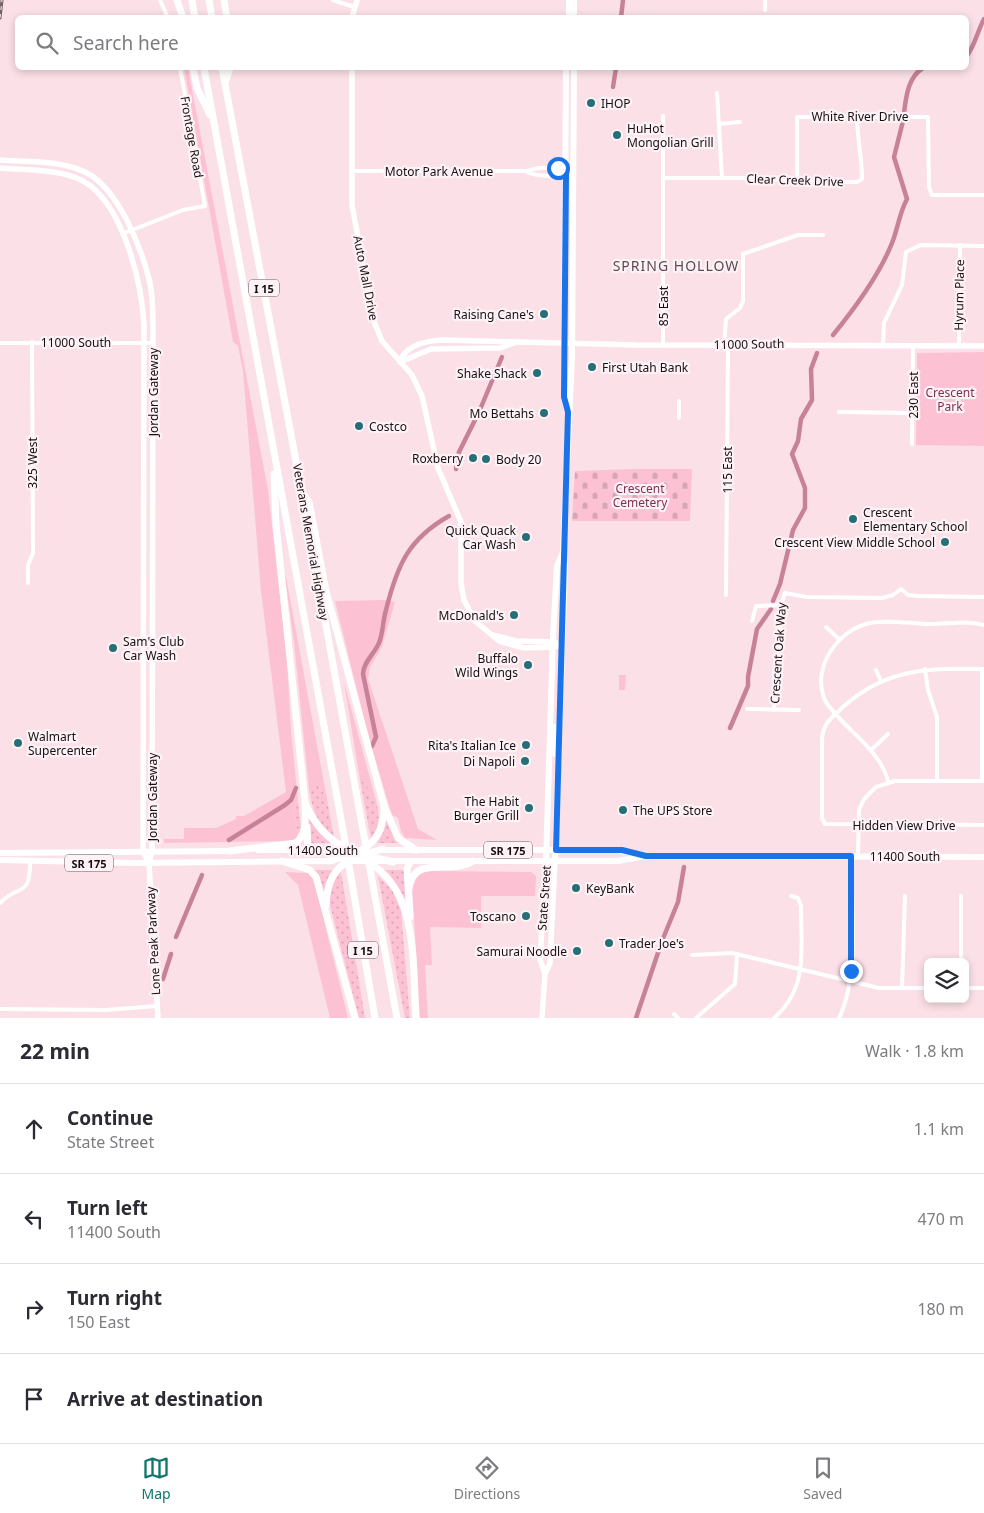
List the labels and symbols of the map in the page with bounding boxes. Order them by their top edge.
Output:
street label: Frontage Road [176,95,208,179]
place label: IHOP [601,95,631,112]
marker: IHOP [585,97,597,109]
street label: White River Drive [811,108,909,125]
place label: HuHot Mongolian Grill [627,120,714,151]
marker: HuHot Mongolian Grill [611,129,623,141]
route start [547,157,570,180]
street label: Motor Park Avenue [385,163,493,180]
street label: Clear Creek Drive [746,170,844,190]
street label: Auto Mall Drive [349,234,383,322]
district label: SPRING HOLLOW [613,256,739,275]
street label: Hyrum Place [950,259,968,331]
road number: I 15 [249,280,279,296]
street label: 85 East [655,285,672,326]
place label: Raising Cane's [453,306,534,323]
marker: Raising Cane's [538,308,550,320]
street label: 11000 South [41,334,111,351]
street label: 11000 South [714,335,784,353]
street label: Jordan Gateway [145,347,162,437]
place label: First Utah Bank [602,359,689,376]
marker: First Utah Bank [586,361,598,373]
place label: Shake Shack [457,365,528,382]
marker: Shake Shack [531,367,543,379]
street label: 230 East [905,371,922,419]
park label: Crescent Park [925,384,975,415]
place label: Mo Bettahs [470,405,534,422]
marker: Mo Bettahs [538,407,550,419]
place label: Costco [369,418,407,435]
marker: Costco [353,420,365,432]
street label: 325 West [24,437,41,489]
street label: 115 East [719,446,736,494]
place label: Roxberry [412,450,464,467]
place label: Body 20 [496,451,542,468]
marker: Roxberry [467,452,479,464]
marker: Body 20 [480,453,492,465]
street label: Veterans Memorial Highway [289,462,333,623]
park label: Crescent Cemetery [613,480,668,511]
place label: Crescent Elementary School [863,504,968,535]
marker: Crescent Elementary School [847,513,859,525]
place label: Quick Quack Car Wash [445,522,517,553]
marker: Quick Quack Car Wash [520,531,532,543]
place label: Crescent View Middle School [774,534,935,551]
marker: Crescent View Middle School [939,536,951,548]
street label: Crescent Oak Way [766,601,790,704]
place label: McDonald's [439,607,504,624]
marker: McDonald's [508,609,520,621]
place label: Sam's Club Car Wash [123,633,184,664]
marker: Sam's Club Car Wash [107,642,119,654]
place label: Buffalo Wild Wings [455,650,518,681]
marker: Buffalo Wild Wings [522,659,534,671]
place label: Walmart Supercenter [28,728,97,759]
marker: Walmart Supercenter [12,737,24,749]
place label: Rita's Italian Ice [428,737,516,754]
marker: Rita's Italian Ice [520,739,532,751]
street label: Jordan Gateway [144,752,161,842]
place label: Di Napoli [463,753,515,770]
marker: Di Napoli [519,755,531,767]
place label: The Habit Burger Grill [454,793,520,824]
marker: The Habit Burger Grill [523,802,535,814]
place label: The UPS Store [633,802,713,819]
marker: The UPS Store [617,804,629,816]
street label: Hidden View Drive [852,817,956,834]
street label: 11400 South [288,842,358,859]
road number: SR 175 [484,842,532,858]
street label: 11400 South [870,848,940,865]
road number: SR 175 [65,854,113,871]
street label: State Street [533,864,555,931]
place label: KeyBank [586,880,635,897]
marker: KeyBank [570,882,582,894]
street label: Lone Peak Parkway [142,885,164,996]
place label: Toscano [470,908,516,925]
marker: Toscano [520,910,532,922]
place label: Trader Joe's [619,935,684,952]
marker: Trader Joe's [603,937,615,949]
road number: I 15 [348,942,378,958]
place label: Samurai Noodle [476,943,567,960]
marker: Samurai Noodle [571,945,583,957]
route end [840,960,863,983]

